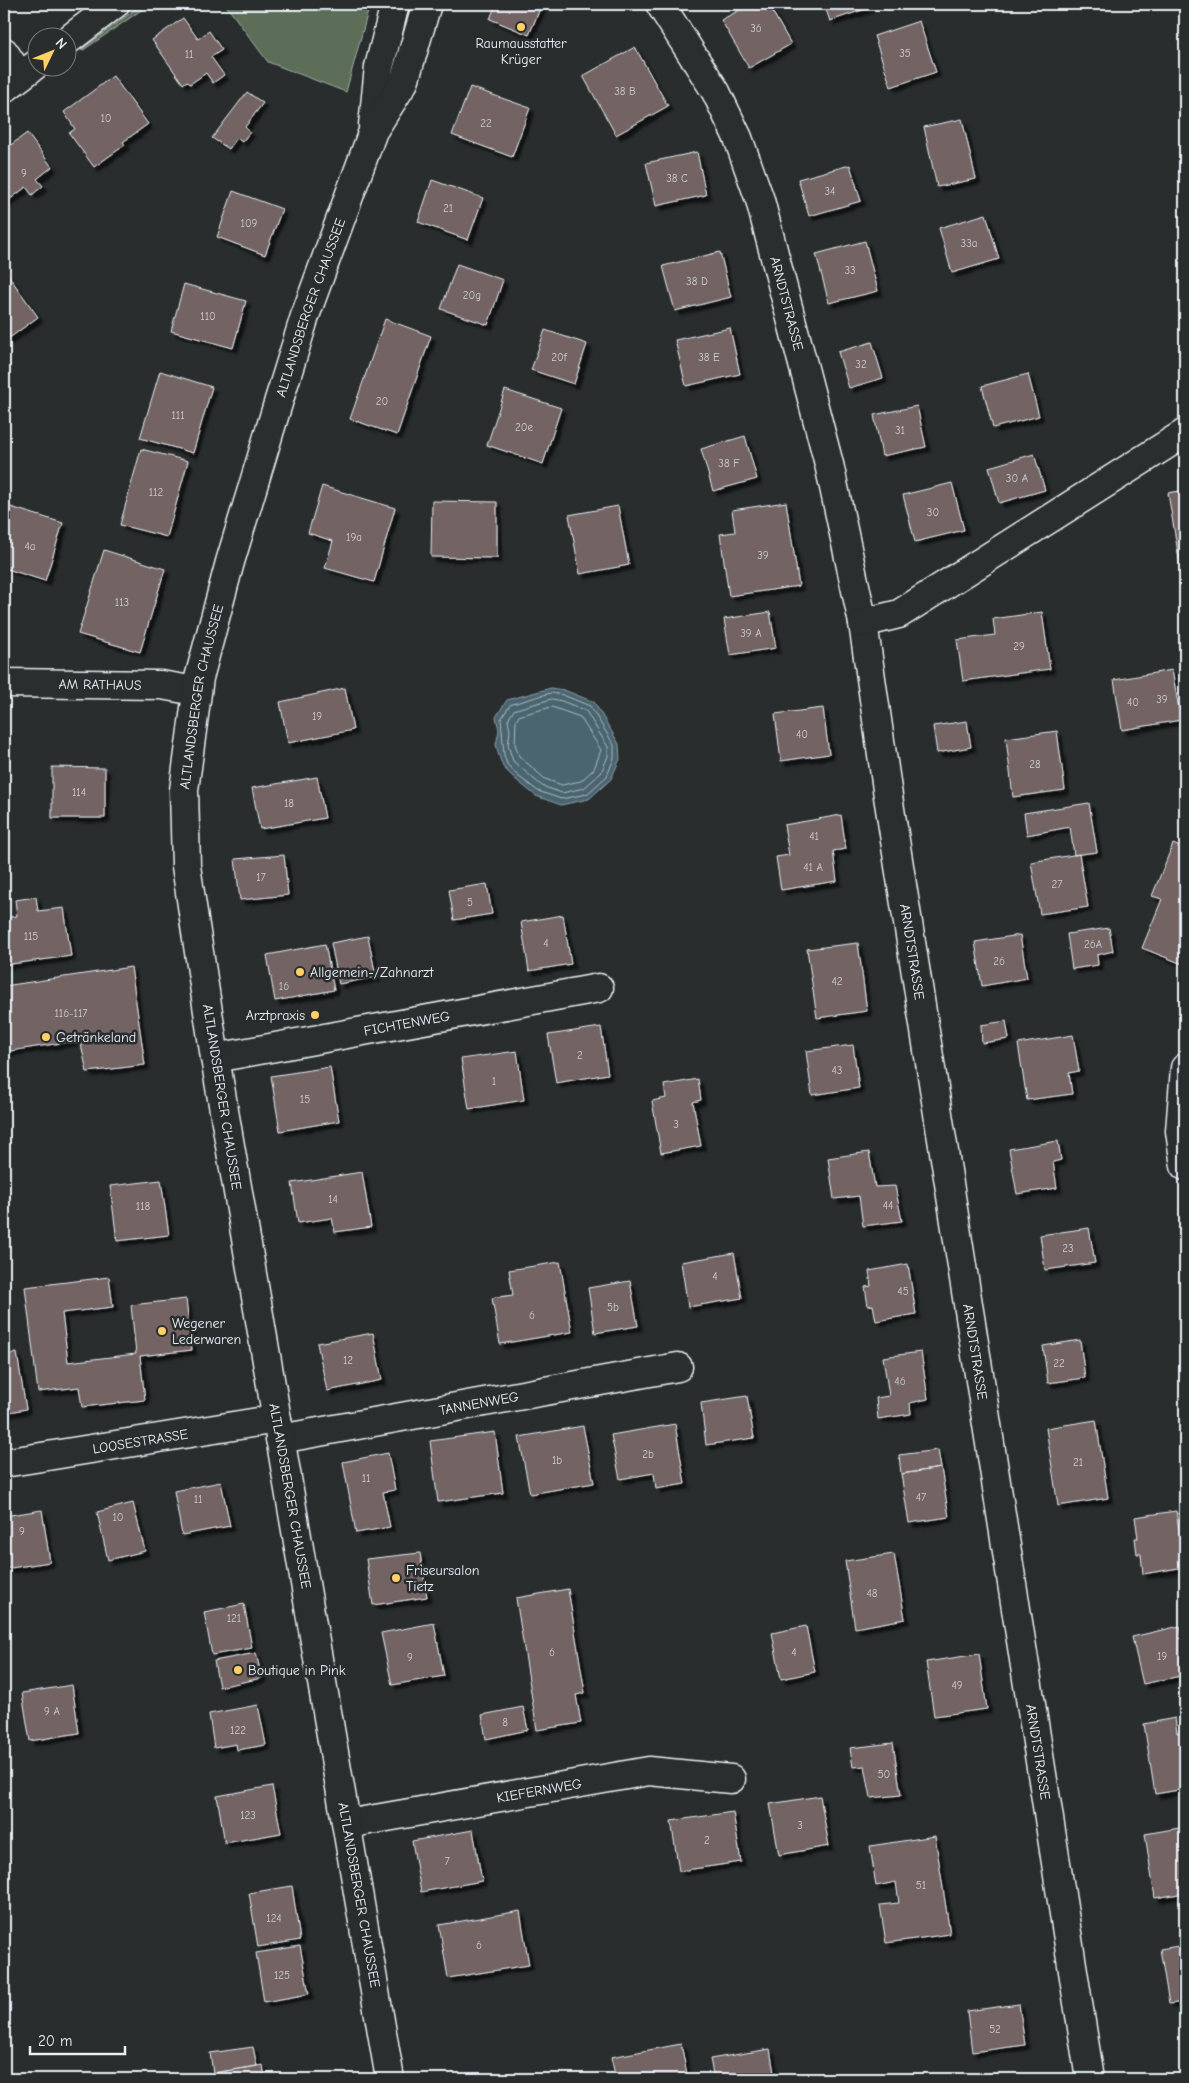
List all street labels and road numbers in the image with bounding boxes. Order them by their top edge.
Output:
street label: ALTLANDSBERGER CHAUSSEE [272,216,349,399]
street label: ARNDTSTRASSE [767,255,807,352]
street label: ALTLANDSBERGER CHAUSSEE [176,602,227,790]
street label: AM RATHAUS [58,675,142,693]
street label: ARNDTSTRASSE [897,903,928,1001]
street label: ALTLANDSBERGER CHAUSSEE [199,1003,245,1191]
street label: FICHTENWEG [362,1007,451,1039]
street label: ARNDTSTRASSE [960,1303,991,1401]
street label: TANNENWEG [437,1387,520,1419]
street label: ALTLANDSBERGER CHAUSSEE [265,1402,315,1590]
street label: LOOSESTRASSE [91,1425,189,1457]
street label: ARNDTSTRASSE [1023,1703,1054,1801]
street label: KIEFERNWEG [495,1774,583,1806]
street label: ALTLANDSBERGER CHAUSSEE [334,1801,384,1989]

